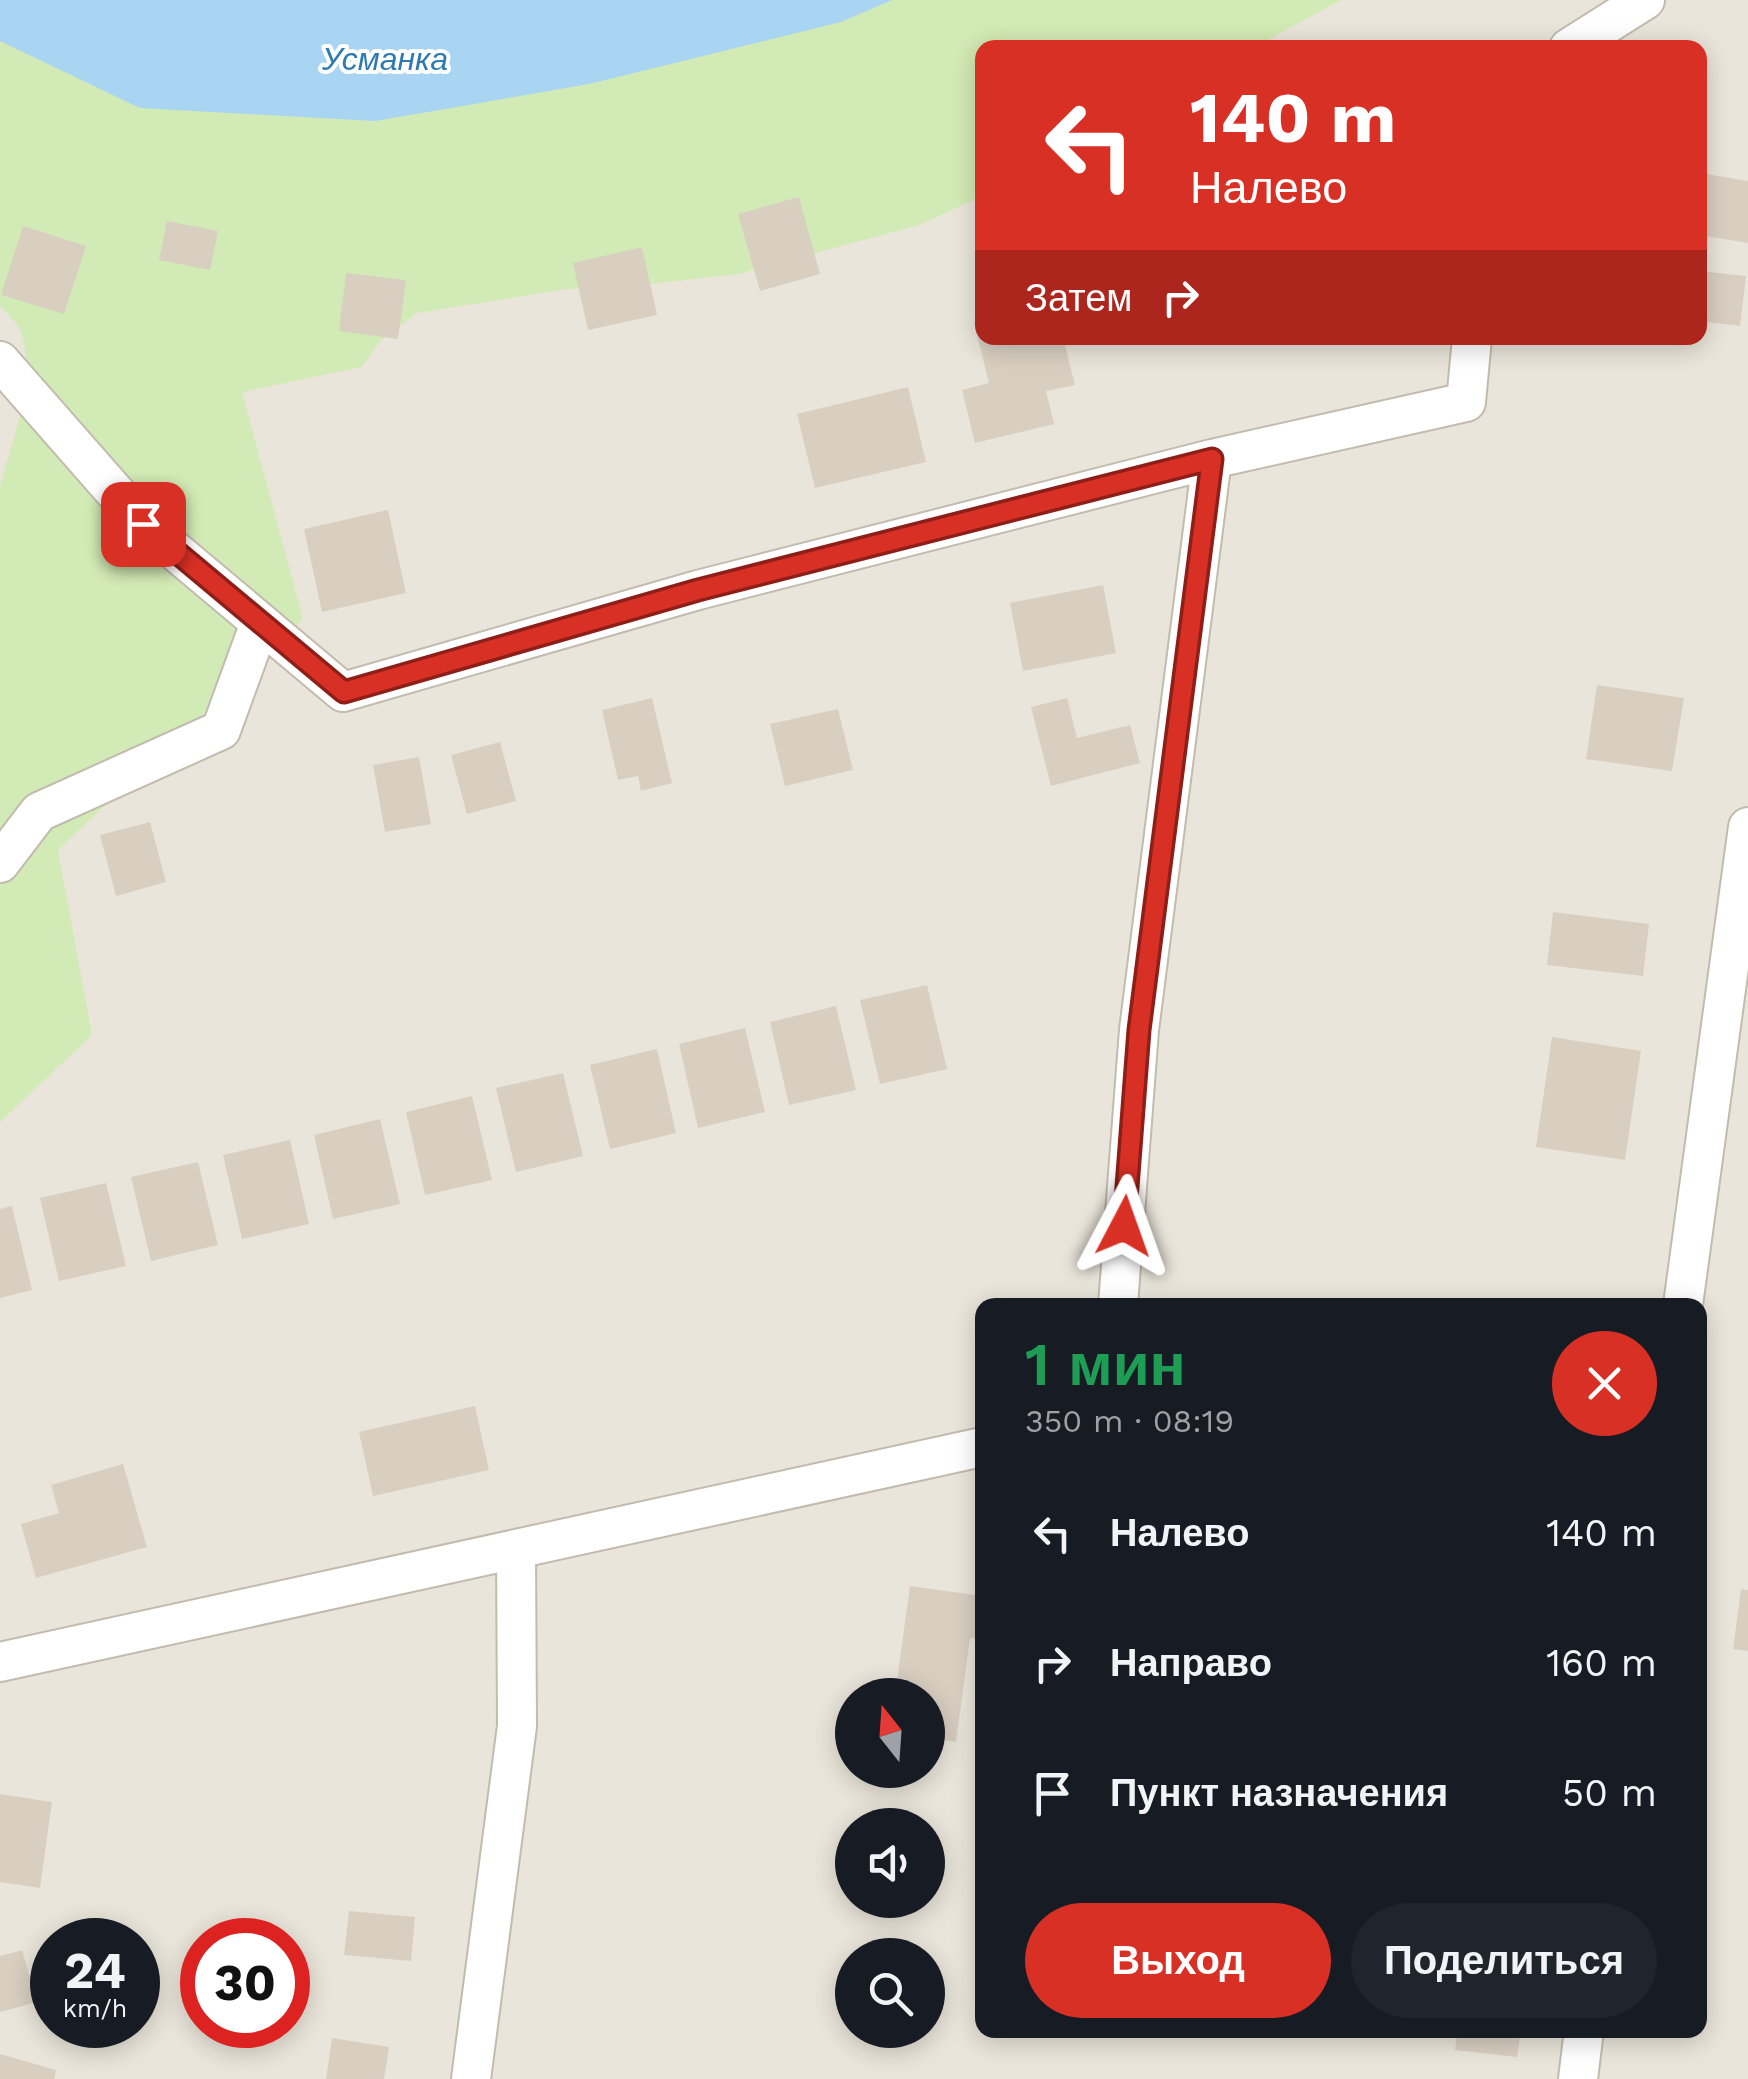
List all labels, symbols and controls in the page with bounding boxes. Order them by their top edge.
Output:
water label: Усманка [321,40,448,78]
text: 140 m [1190,77,1396,159]
icon: left [1025,80,1155,210]
text: Налево [1190,161,1347,214]
icon: right [1153,270,1208,325]
text: Затем [1025,276,1133,320]
pin [101,482,186,567]
icon: arrive [116,497,171,552]
position arrow [1072,1174,1176,1278]
text: 1 мин [1025,1329,1186,1400]
button: close [1552,1331,1657,1436]
text: 350 m · 08:19 [1025,1402,1234,1440]
icon: left [1025,1506,1080,1561]
text: Налево [1110,1511,1249,1555]
text: 140 m [1546,1511,1657,1555]
icon: right [1025,1636,1080,1691]
text: Направо [1110,1641,1272,1685]
text: 160 m [1546,1641,1657,1685]
north arrow [835,1678,945,1788]
map controls [835,1678,945,2048]
icon: arrive [1025,1766,1080,1821]
text: Пункт назначения [1110,1771,1448,1815]
text: 50 m [1562,1771,1657,1815]
button: sound [835,1808,945,1918]
button: Выход [1025,1903,1331,2018]
button: Поделиться [1351,1903,1657,2018]
speed limit sign: 30 [180,1918,310,2048]
button: search [835,1938,945,2048]
text: 24 [64,1941,126,2000]
text: km/h [63,1994,127,2023]

